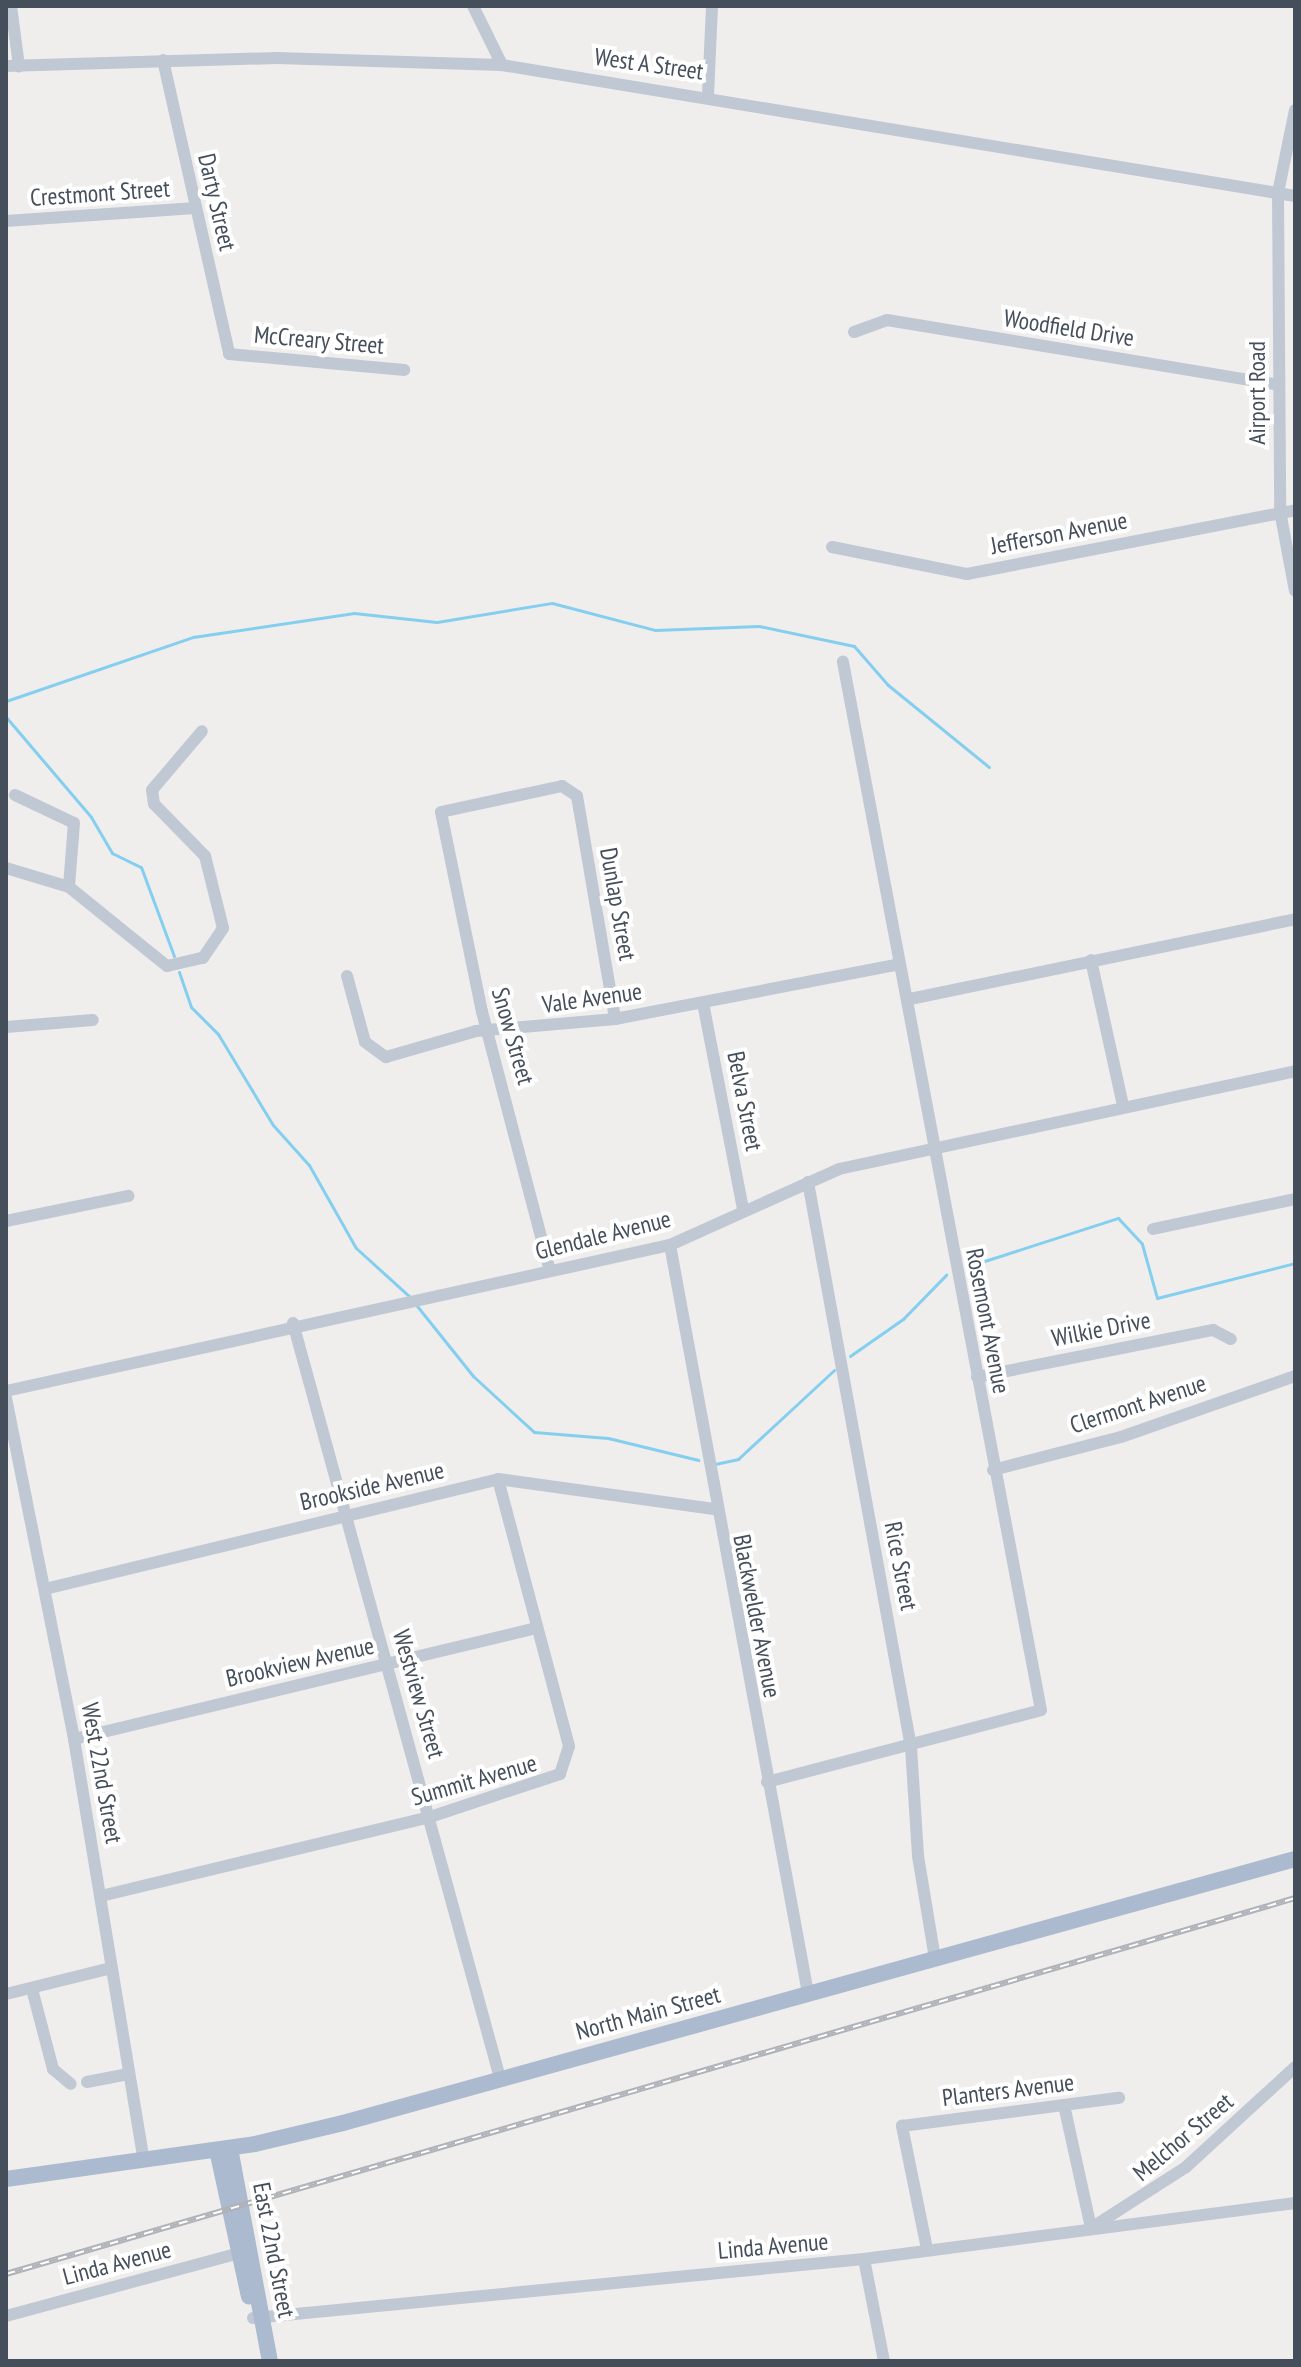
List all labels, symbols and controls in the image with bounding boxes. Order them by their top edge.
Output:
street label: West A Street [592,42,706,86]
street label: Darty Street [192,150,242,254]
street label: Crestmont Street [29,174,171,212]
street label: Woodfield Drive [1002,303,1136,353]
street label: McCreary Street [253,320,385,360]
street label: Airport Road [1243,341,1271,445]
street label: Jefferson Avenue [988,506,1130,560]
street label: Dunlap Street [594,845,642,963]
street label: Vale Avenue [540,977,644,1019]
street label: Snow Street [485,984,541,1088]
street label: Belva Street [721,1049,769,1153]
street label: Glendale Avenue [532,1204,674,1266]
street label: Rosemont Avenue [960,1246,1016,1396]
street label: Wilkie Drive [1049,1305,1153,1353]
street label: Clermont Avenue [1066,1368,1210,1440]
street label: Brookside Avenue [297,1455,447,1517]
street label: Rice Street [878,1519,924,1613]
street label: Blackwelder Avenue [727,1532,787,1700]
street label: Westview Street [387,1626,451,1762]
street label: Brookview Avenue [223,1631,377,1693]
street label: West 22nd Street [75,1700,129,1846]
street label: Summit Avenue [408,1748,540,1812]
street label: North Main Street [573,1980,723,2046]
street label: Planters Avenue [940,2068,1076,2112]
street label: Melchor Street [1127,2087,1239,2187]
street label: East 22nd Street [247,2180,301,2320]
street label: Linda Avenue [716,2227,830,2265]
street label: Linda Avenue [59,2235,175,2291]

